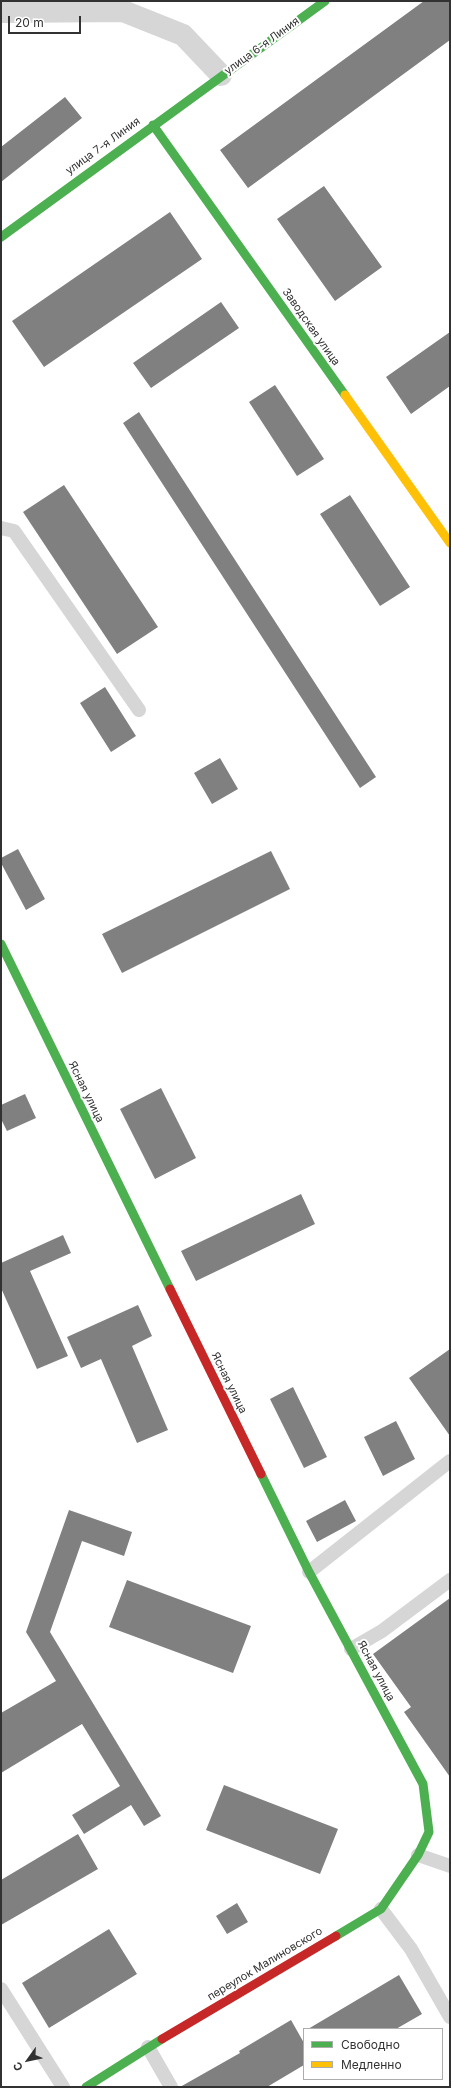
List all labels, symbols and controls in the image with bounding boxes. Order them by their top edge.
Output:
scale bar [10,8,83,34]
street label: улица 6-я Линия [222,14,302,78]
text: 20 m [15,15,44,30]
street label: улица 7-я Линия [63,115,143,177]
street label: Заводская улица [279,286,343,368]
street label: Ясная улица [65,1059,107,1125]
street label: Ясная улица [208,1350,250,1416]
street label: Ясная улица [355,1639,397,1703]
street label: переулок Малиновского [205,1924,325,2004]
legend [303,2028,443,2080]
text: Свободно [341,2037,400,2052]
north arrow [8,2040,48,2080]
text: Медленно [341,2057,402,2072]
text: С [10,2059,26,2074]

